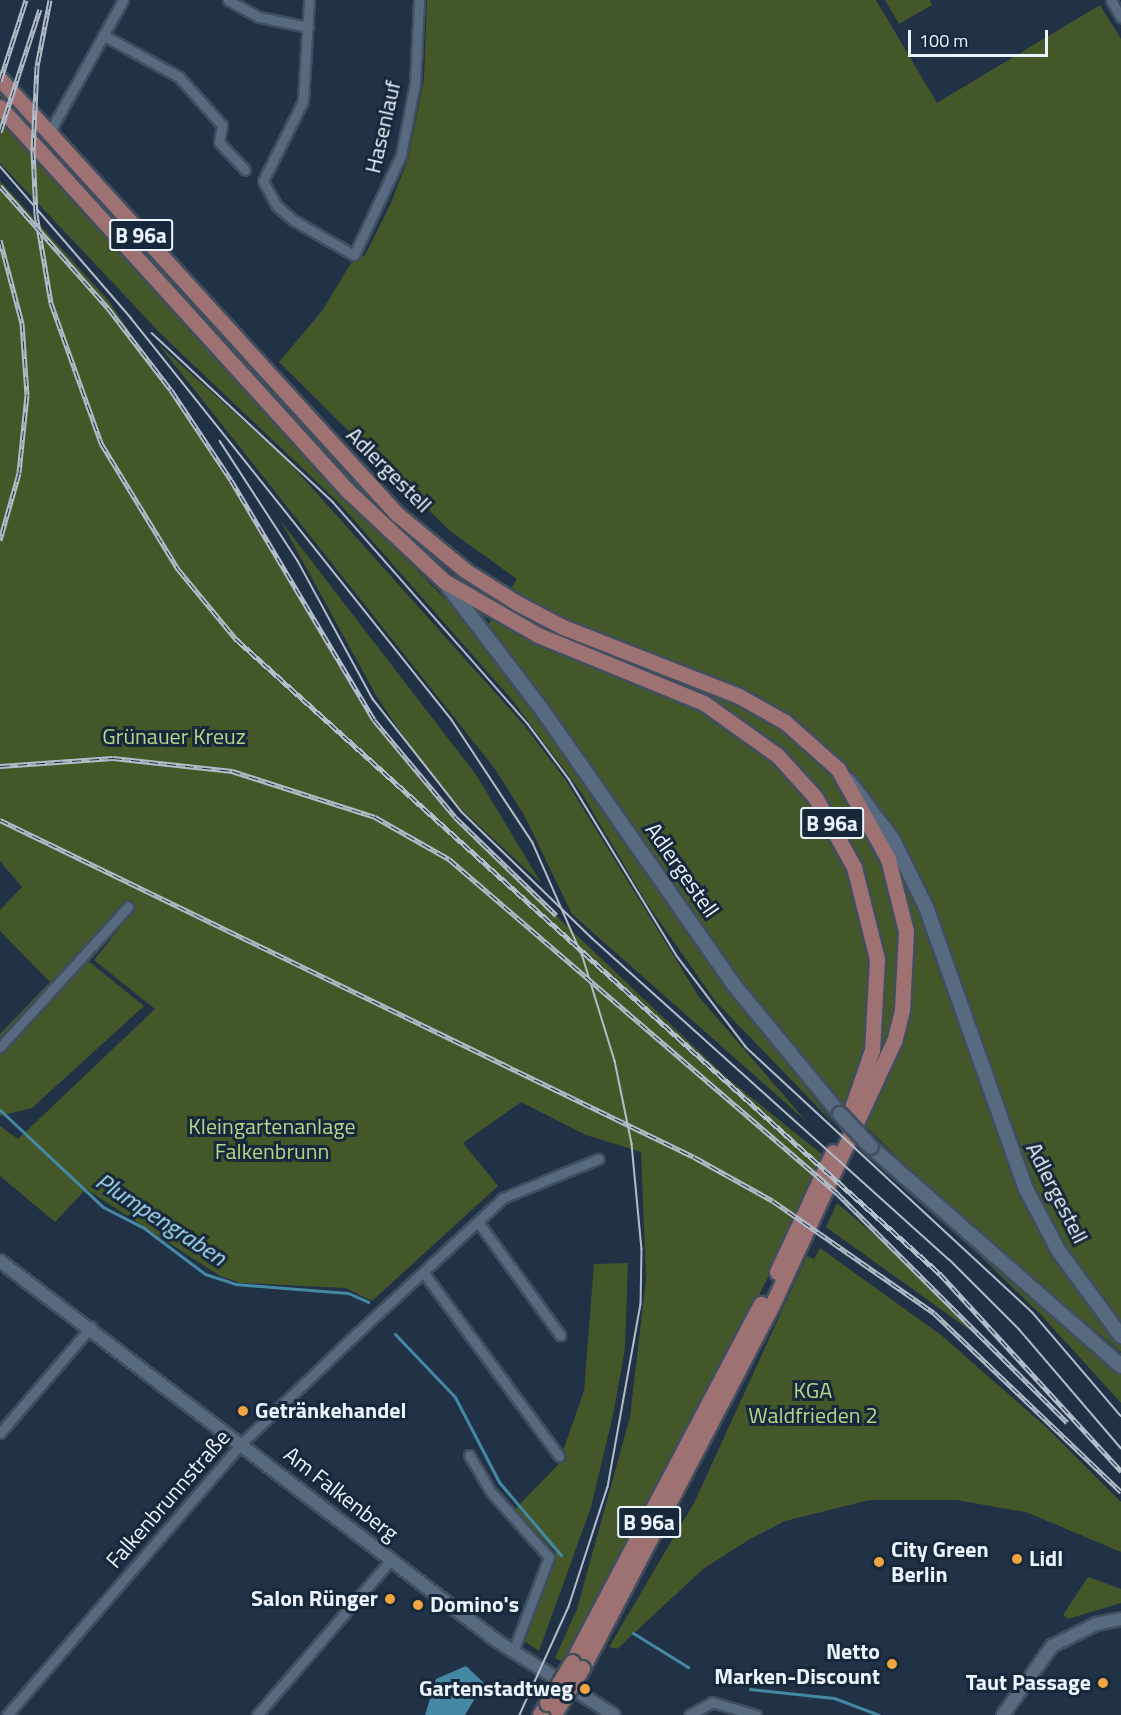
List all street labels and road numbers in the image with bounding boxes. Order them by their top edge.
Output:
street label: Hasenlauf [360,78,406,176]
road number: B 96a [108,217,174,253]
street label: Adlergestell [341,422,437,518]
road number: B 96a [799,805,865,841]
street label: Adlergestell [640,817,724,923]
street label: Adlergestell [1020,1138,1094,1248]
street label: Falkenbrunnstraße [101,1424,235,1574]
street label: Am Falkenberg [279,1441,403,1547]
road number: B 96a [616,1504,682,1540]

